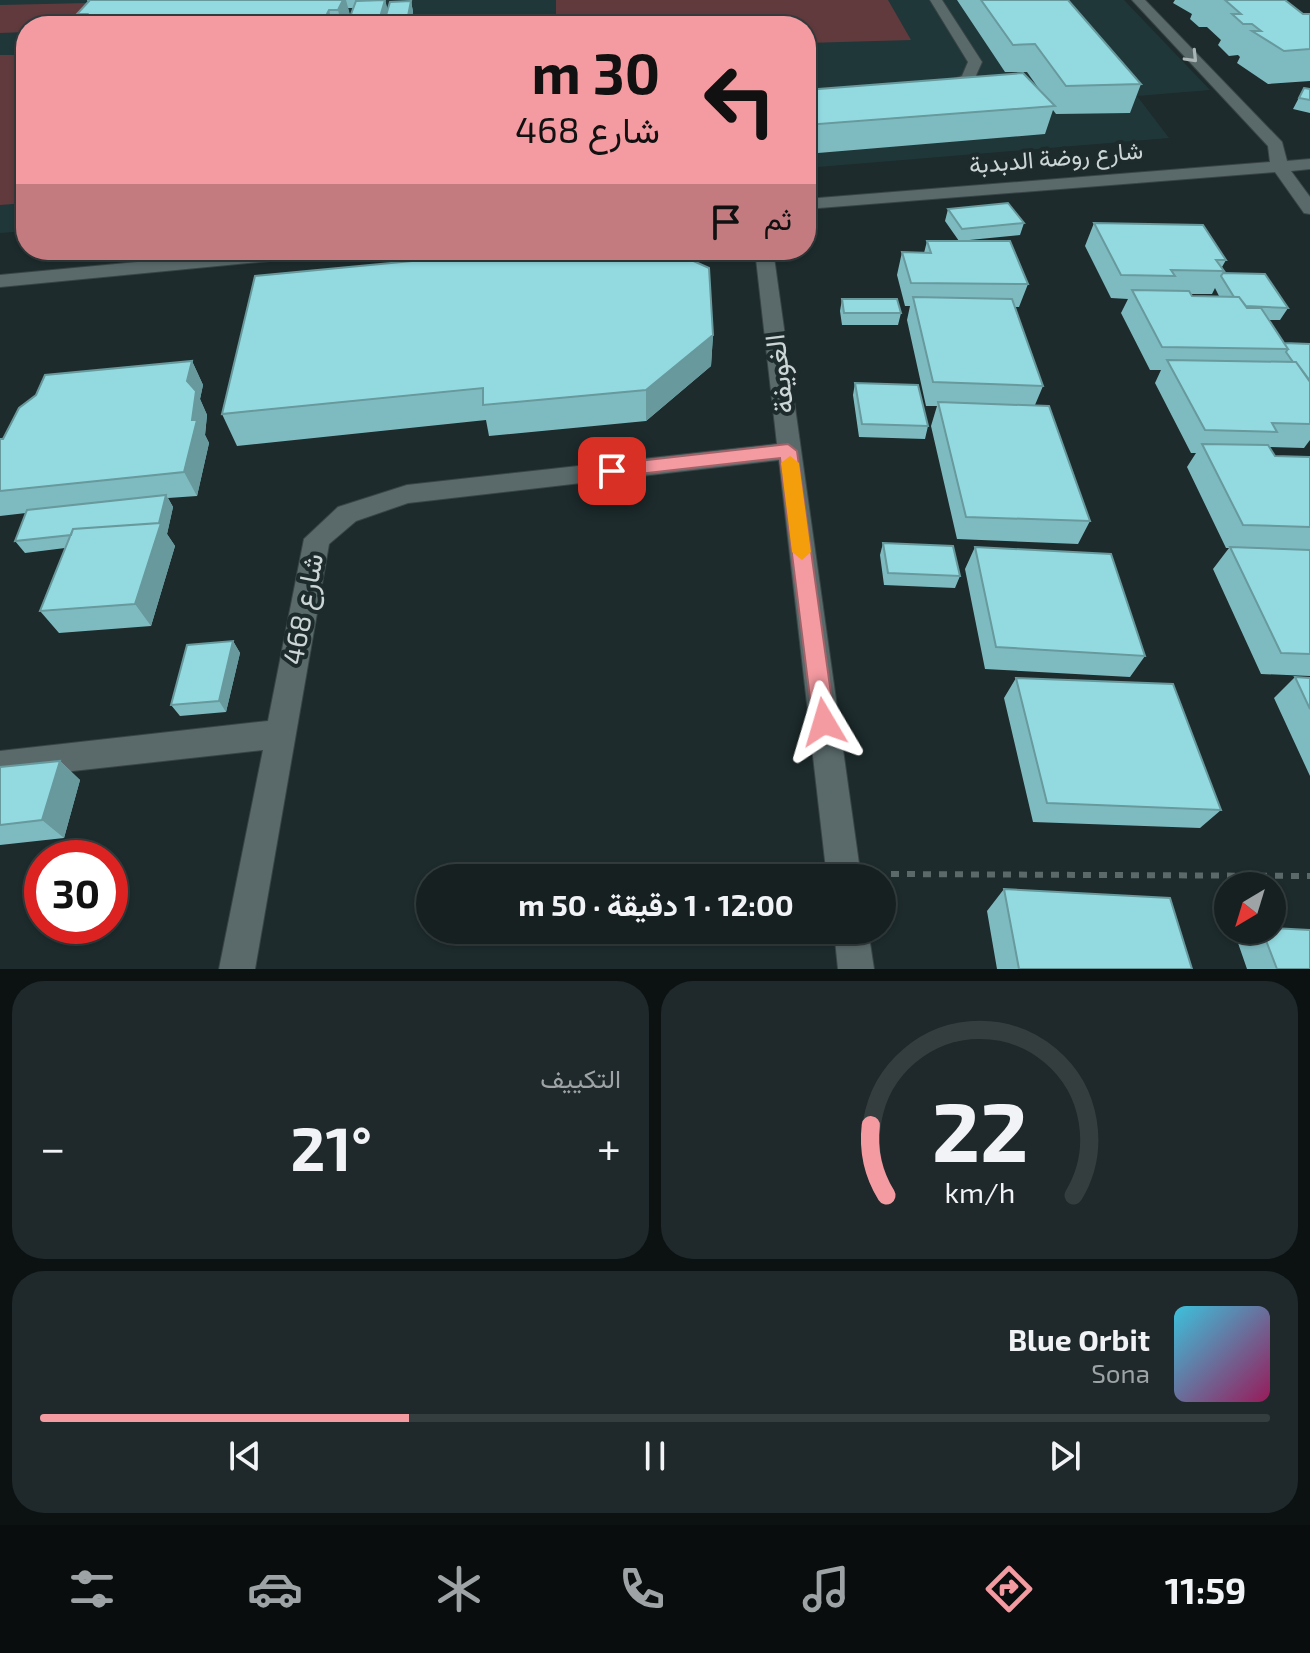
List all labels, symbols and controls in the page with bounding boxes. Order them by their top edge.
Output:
text: 30 m [531,38,660,105]
one-way arrow [1182,47,1196,62]
icon: left [688,48,792,152]
text: شارع 468 [515,107,660,150]
street label: شارع روضة الدبدبة [968,134,1144,182]
icon: arrive [704,200,748,244]
text: ثم [764,200,792,236]
street label: الغويفة [756,332,802,416]
pin [578,437,646,505]
icon: arrive [590,449,634,493]
street label: شارع 468 [275,550,332,668]
position arrow [782,680,866,764]
speed limit sign: 30 [24,840,128,944]
north arrow [1214,872,1286,944]
map controls [1214,872,1286,944]
text: 12:00 · 1 دقيقة · 50 m [518,886,794,922]
text: التكييف [540,1062,621,1093]
text: 22 [931,1079,1028,1179]
text: 21° [291,1111,372,1183]
text: − [40,1120,66,1173]
text: + [597,1120,621,1173]
text: km/h [944,1174,1015,1209]
text: Blue Orbit [1008,1321,1150,1357]
text: Sona [1091,1357,1150,1388]
icon: previous [223,1434,267,1478]
icon: pause [633,1434,677,1478]
icon: next [1043,1434,1087,1478]
icon: filters [64,1561,120,1617]
icon: car [247,1561,303,1617]
icon: climate [431,1561,487,1617]
icon: phone [614,1561,670,1617]
icon: music [798,1561,854,1617]
icon: directions [981,1561,1037,1617]
text: 11:59 [1165,1568,1246,1611]

